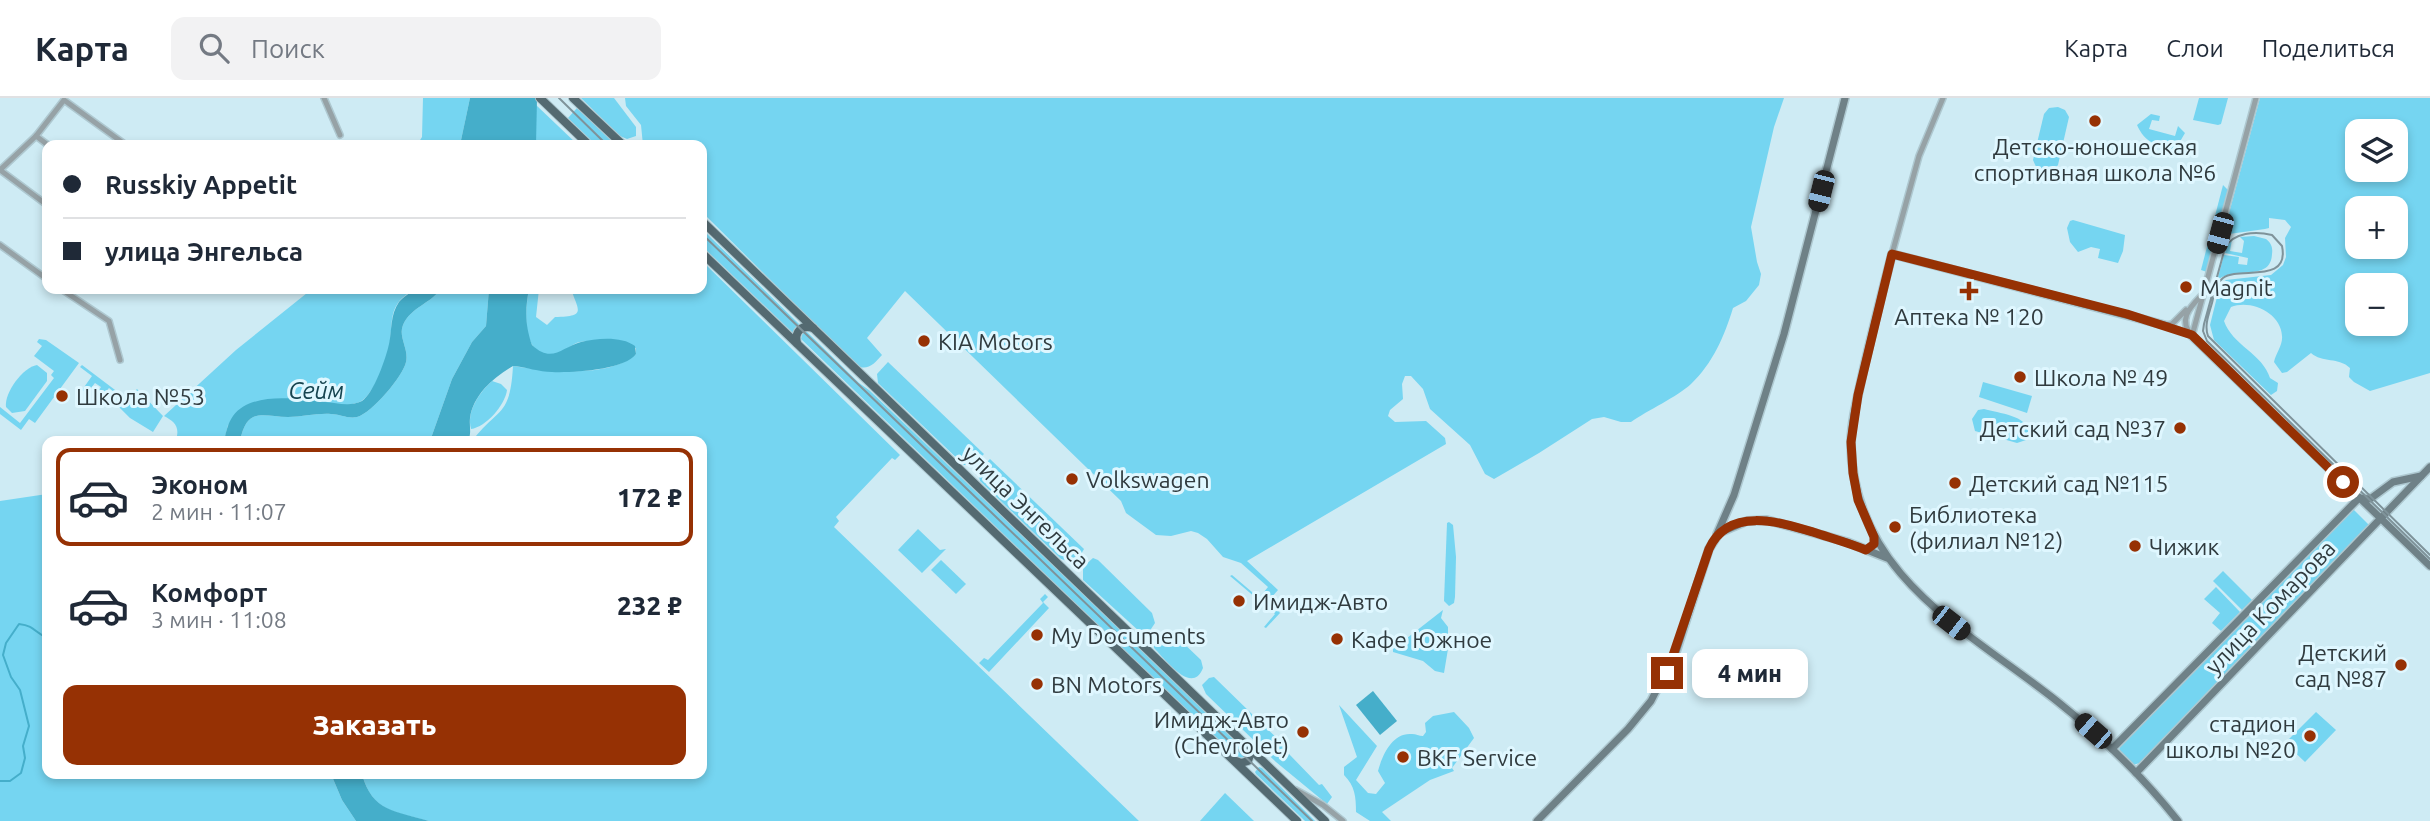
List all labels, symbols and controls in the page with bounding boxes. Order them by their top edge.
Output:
search box [171,17,661,80]
icon: search [195,29,233,67]
text: Карта [35,30,129,67]
text: Поиск [251,34,325,63]
text: Карта [2064,35,2128,62]
text: Слои [2166,35,2224,62]
text: Поделиться [2262,35,2395,62]
marker: Детско-юношеская спортивная школа №6 [2087,113,2103,129]
map controls [2345,119,2408,336]
button: layers [2345,119,2408,182]
place label: Детско-юношеская спортивная школа №6 [1974,134,2216,185]
car [1806,168,1837,214]
text: Russkiy Appetit [105,170,297,199]
button: + [2345,196,2408,259]
car [2205,210,2236,256]
text: улица Энгельса [105,237,303,266]
button: − [2345,273,2408,336]
place label: Magnit [2200,275,2273,300]
marker: Magnit [2178,279,2194,295]
marker: Аптека № 120 [1961,283,1977,299]
place label: Аптека № 120 [1894,304,2044,329]
place label: KIA Motors [938,329,1053,354]
marker: KIA Motors [916,333,932,349]
place label: Школа № 49 [2034,365,2168,390]
marker: Школа № 49 [2012,369,2028,385]
water label: Сейм [288,377,344,404]
place label: Школа №53 [76,384,205,409]
marker: Школа №53 [54,388,70,404]
place label: Детский сад №37 [1980,416,2166,441]
marker: Детский сад №37 [2172,420,2188,436]
street label: улица Энгельса [958,440,1094,574]
icon: car [67,466,130,529]
route start [2327,466,2359,498]
place label: Volkswagen [1086,467,1210,492]
text: Эконом [151,470,248,499]
marker: Volkswagen [1064,471,1080,487]
place label: Детский сад №115 [1969,471,2168,496]
marker: Детский сад №115 [1947,475,1963,491]
text: 172 ₽ [617,483,682,512]
text: 2 мин · 11:07 [151,499,287,524]
place label: Библиотека (филиал №12) [1909,502,2063,554]
marker: Библиотека (филиал №12) [1887,519,1903,535]
place label: Чижик [2149,534,2219,559]
street label: улица Комарова [2200,535,2340,679]
marker: Чижик [2127,538,2143,554]
icon: car [67,574,130,637]
text: Комфорт [151,578,267,607]
place label: Имидж-Авто [1253,589,1388,614]
text: 232 ₽ [617,591,682,620]
marker: Имидж-Авто [1231,593,1247,609]
car [1928,602,1975,644]
text: 3 мин · 11:08 [151,607,287,632]
place label: My Documents [1051,623,1206,648]
marker: My Documents [1029,627,1045,643]
place label: Кафе Южное [1351,627,1492,652]
marker: Кафе Южное [1329,631,1345,647]
place label: Детский сад №87 [2294,640,2387,691]
callout: 4 мин [1692,648,1807,698]
route end [1651,657,1683,689]
marker: Детский сад №87 [2393,657,2409,673]
text: 4 мин [1718,661,1782,686]
place label: BN Motors [1051,672,1162,697]
marker: BN Motors [1029,676,1045,692]
button: Заказать [63,685,686,765]
place label: Имидж-Авто (Chevrolet) [1154,707,1289,759]
car [2071,709,2116,753]
place label: стадион школы №20 [2165,711,2296,762]
marker: Имидж-Авто (Chevrolet) [1295,724,1311,740]
marker: стадион школы №20 [2302,728,2318,744]
place label: BKF Service [1417,745,1537,770]
marker: BKF Service [1395,749,1411,765]

